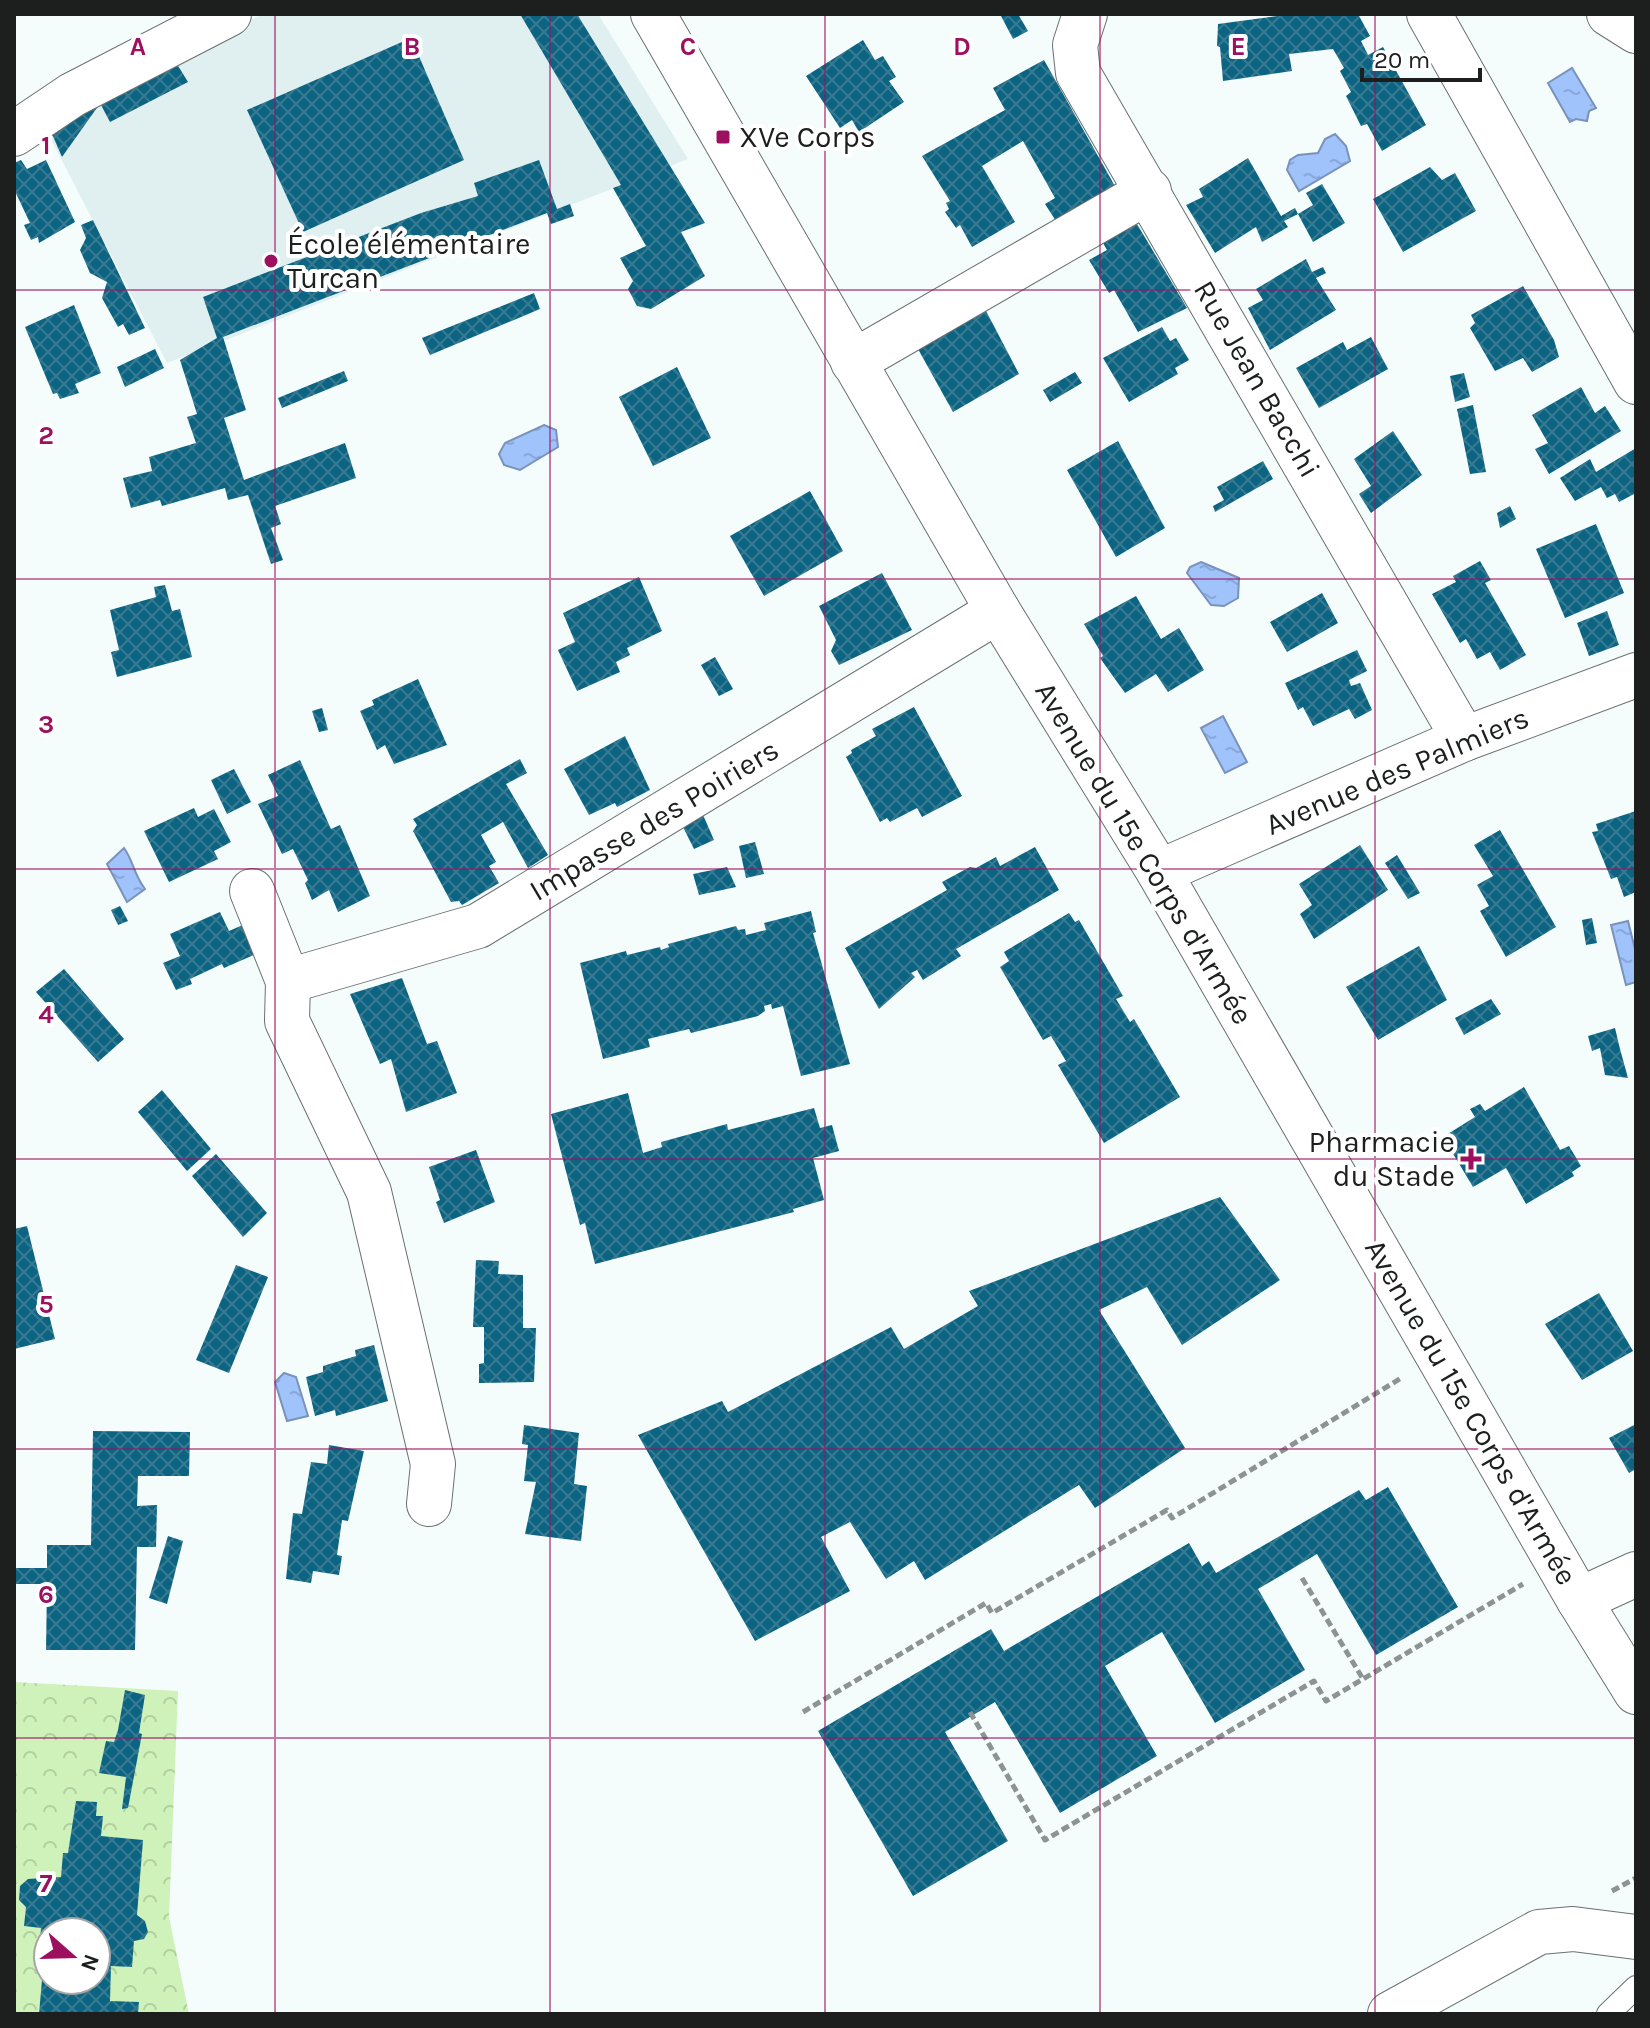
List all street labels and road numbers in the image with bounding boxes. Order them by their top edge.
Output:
street label: Rue Jean Bacchi [1186,274,1328,484]
street label: Avenue du 15e Corps d'Armée [1027,675,1261,1031]
street label: Avenue des Palmiers [1260,699,1534,843]
street label: Impasse des Poiriers [523,731,785,909]
street label: Avenue du 15e Corps d'Armée [1357,1233,1585,1591]

